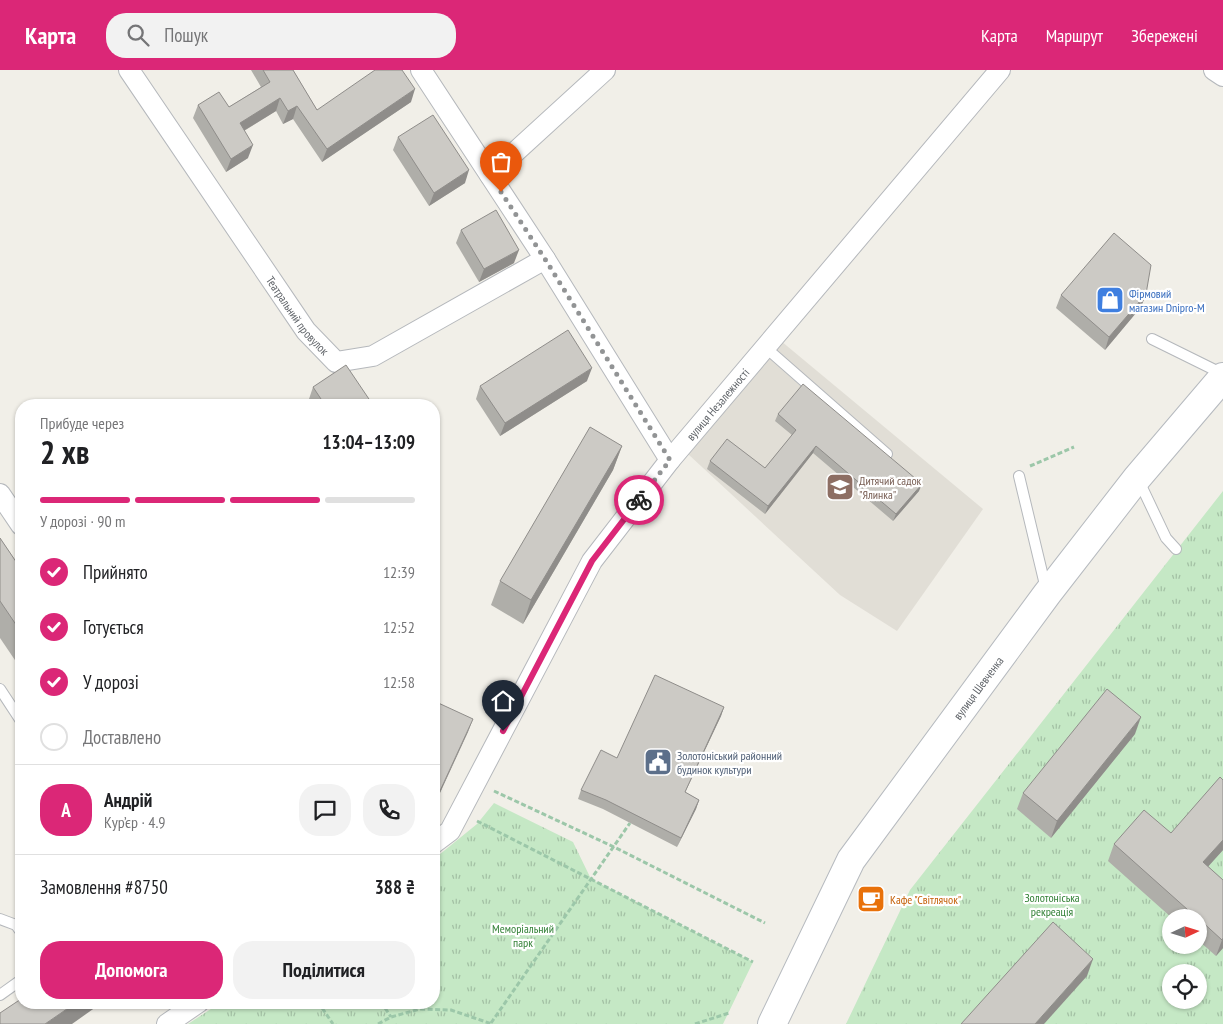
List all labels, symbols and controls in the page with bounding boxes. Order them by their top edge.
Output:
search box [106,13,456,58]
text: Карта [25,20,76,51]
icon: search [124,21,152,49]
text: Пошук [164,23,208,47]
text: Карта [981,24,1018,47]
text: Маршрут [1046,24,1103,47]
text: Збережені [1131,24,1198,47]
pin [480,141,522,192]
icon: bag [487,148,515,176]
street label: Театральний провулок [263,273,333,358]
shop icon: Фірмовий магазин Dnipro-M [1095,285,1125,315]
place label: Фірмовий магазин Dnipro-M [1129,286,1205,315]
street label: вулиця Незалежності [683,365,752,443]
text: Прибуде через [40,413,124,433]
text: 13:04–13:09 [322,430,415,454]
text: 2 хв [40,431,89,473]
school or university icon: Дитячий садок "Ялинка" [825,472,855,502]
place label: Дитячий садок "Ялинка" [859,473,922,502]
courier [614,475,664,525]
icon: bike [625,486,653,514]
text: У дорозі · 90 m [40,511,125,531]
icon: check [40,558,68,586]
text: Прийнято [83,560,148,584]
text: 12:39 [383,562,415,582]
icon: check [40,613,68,641]
text: Готується [83,615,144,639]
text: 12:52 [383,617,415,637]
street label: вулиця Шевченка [950,653,1006,722]
icon: check [40,668,68,696]
text: У дорозі [83,670,139,694]
text: 12:58 [383,672,415,692]
pin [482,680,524,731]
icon: home [489,687,517,715]
text: Доставлено [83,725,161,749]
public building icon: Золотоніський районний будинок культури [643,747,673,777]
place label: Золотоніський районний будинок культури [677,748,782,777]
button: chat [299,784,351,836]
button: phone [363,784,415,836]
text: Андрій [104,788,152,812]
text: А [61,798,71,822]
text: Кур’єр · 4.9 [104,812,165,832]
text: Замовлення #8750 [40,875,168,899]
text: 388 ₴ [375,875,415,899]
cafe icon: Кафе "Світлячок" [856,884,886,914]
park label: Золотоніська рекреація [1024,890,1080,919]
place label: Кафе "Світлячок" [890,892,961,907]
north arrow [1162,909,1208,954]
map controls [1162,909,1207,1009]
park label: Меморіальний парк [492,921,554,950]
button: Допомога [40,941,223,999]
button: Поділитися [233,941,415,999]
button: locate [1162,964,1207,1009]

